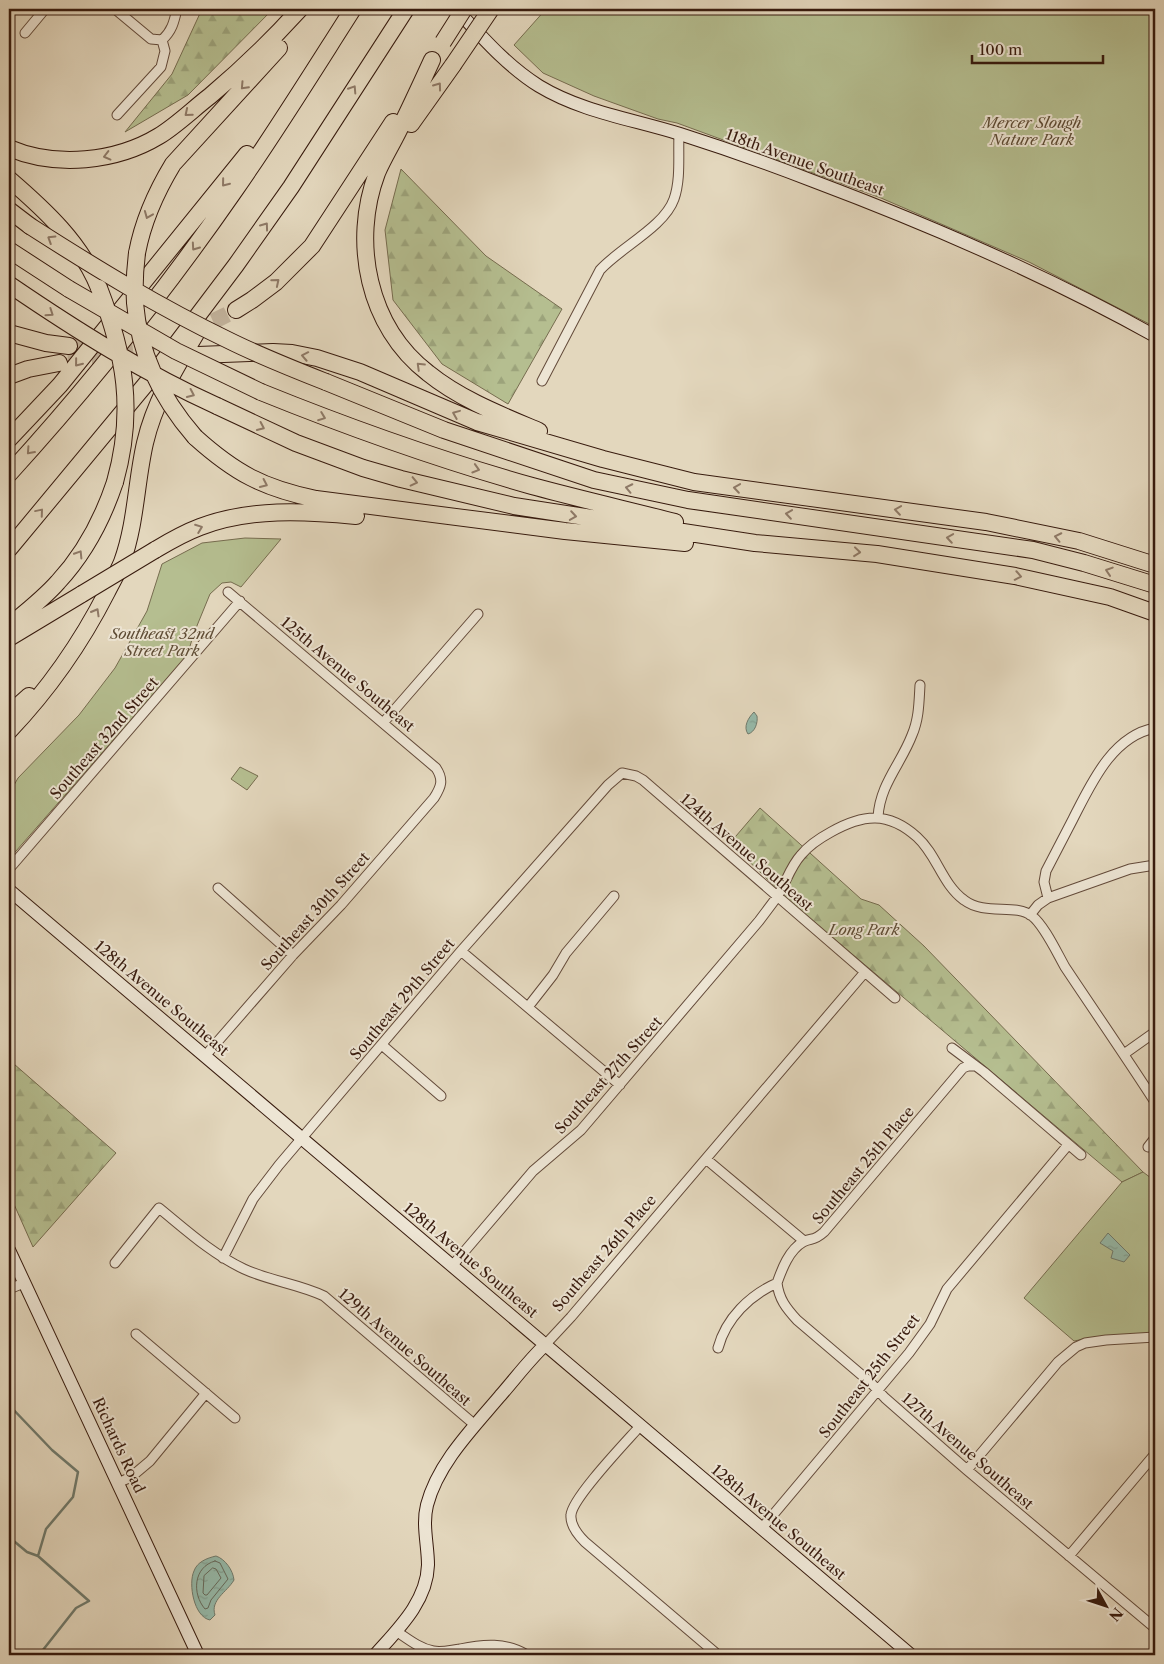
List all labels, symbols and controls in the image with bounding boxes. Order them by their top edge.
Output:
scale bar [972,32,1103,64]
text: 100 m [979,40,1022,59]
one-way arrow [241,80,250,89]
one-way arrow [432,82,441,92]
one-way arrow [347,86,357,95]
one-way arrow [185,108,194,116]
park label: Mercer Slough Nature Park [981,113,1081,149]
street label: 118th Avenue Southeast [723,125,887,200]
one-way arrow [104,150,112,160]
one-way arrow [221,177,230,186]
one-way arrow [144,210,154,219]
one-way arrow [258,222,268,231]
one-way arrow [47,236,56,245]
one-way arrow [192,241,201,251]
one-way arrow [270,278,279,287]
one-way arrow [44,307,54,316]
one-way arrow [300,351,309,362]
one-way arrow [76,357,84,366]
one-way arrow [416,363,425,372]
one-way arrow [186,388,195,398]
one-way arrow [452,409,461,420]
one-way arrow [317,411,326,421]
one-way arrow [256,421,265,431]
one-way arrow [27,445,36,454]
one-way arrow [471,464,480,474]
one-way arrow [409,476,418,487]
one-way arrow [258,477,267,487]
one-way arrow [624,483,633,494]
one-way arrow [733,483,741,494]
one-way arrow [894,505,902,516]
one-way arrow [35,508,44,517]
one-way arrow [785,509,793,520]
one-way arrow [569,510,577,521]
one-way arrow [194,524,203,534]
one-way arrow [1054,532,1063,542]
one-way arrow [946,534,954,544]
one-way arrow [853,546,861,557]
one-way arrow [73,550,83,559]
one-way arrow [1105,566,1113,576]
one-way arrow [1013,571,1022,581]
one-way arrow [90,608,100,617]
street label: 125th Avenue Southeast [277,613,419,736]
park label: Southeast 32nd Street Park [109,624,216,660]
street label: Southeast 32nd Street [46,672,163,803]
street label: 124th Avenue Southeast [677,789,818,915]
street label: Southeast 30th Street [257,847,374,974]
park label: Long Park [828,920,900,939]
street label: Southeast 29th Street [346,934,459,1064]
street label: 128th Avenue Southeast [91,936,234,1060]
street label: Southeast 27th Street [550,1012,666,1138]
street label: Southeast 25th Place [808,1102,918,1228]
street label: Southeast 26th Place [548,1191,660,1315]
street label: 128th Avenue Southeast [400,1198,543,1322]
street label: 129th Avenue Southeast [335,1284,476,1410]
street label: Southeast 25th Street [815,1310,924,1442]
street label: 127th Avenue Southeast [898,1389,1038,1514]
street label: Richards Road [88,1394,150,1496]
street label: 128th Avenue Southeast [708,1460,851,1584]
north arrow [1082,1582,1132,1632]
text: N [1105,1604,1127,1625]

